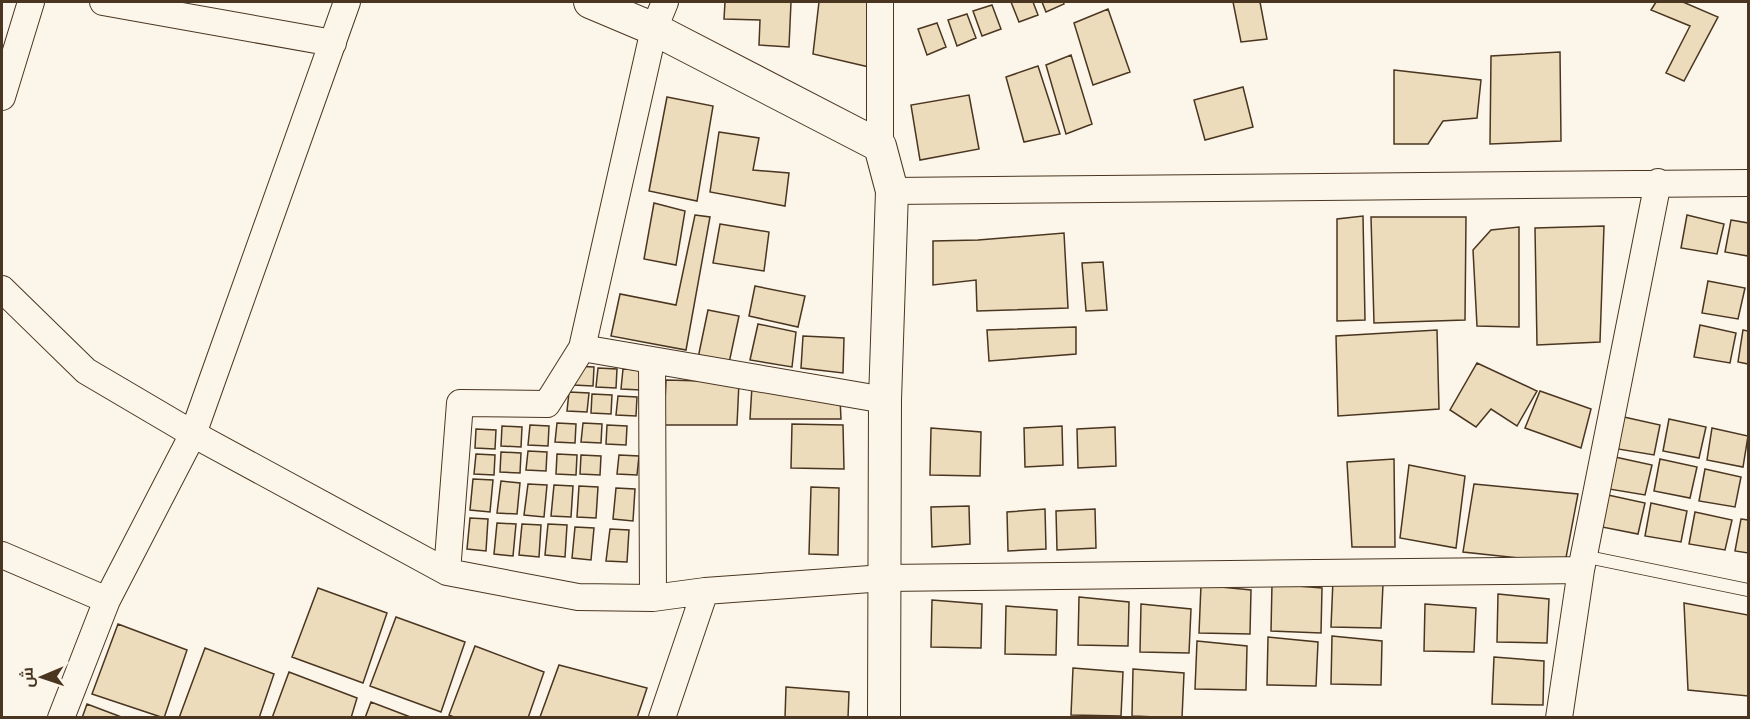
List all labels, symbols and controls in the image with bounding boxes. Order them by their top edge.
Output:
north arrow [12,647,72,707]
text: ش [17,667,38,688]

